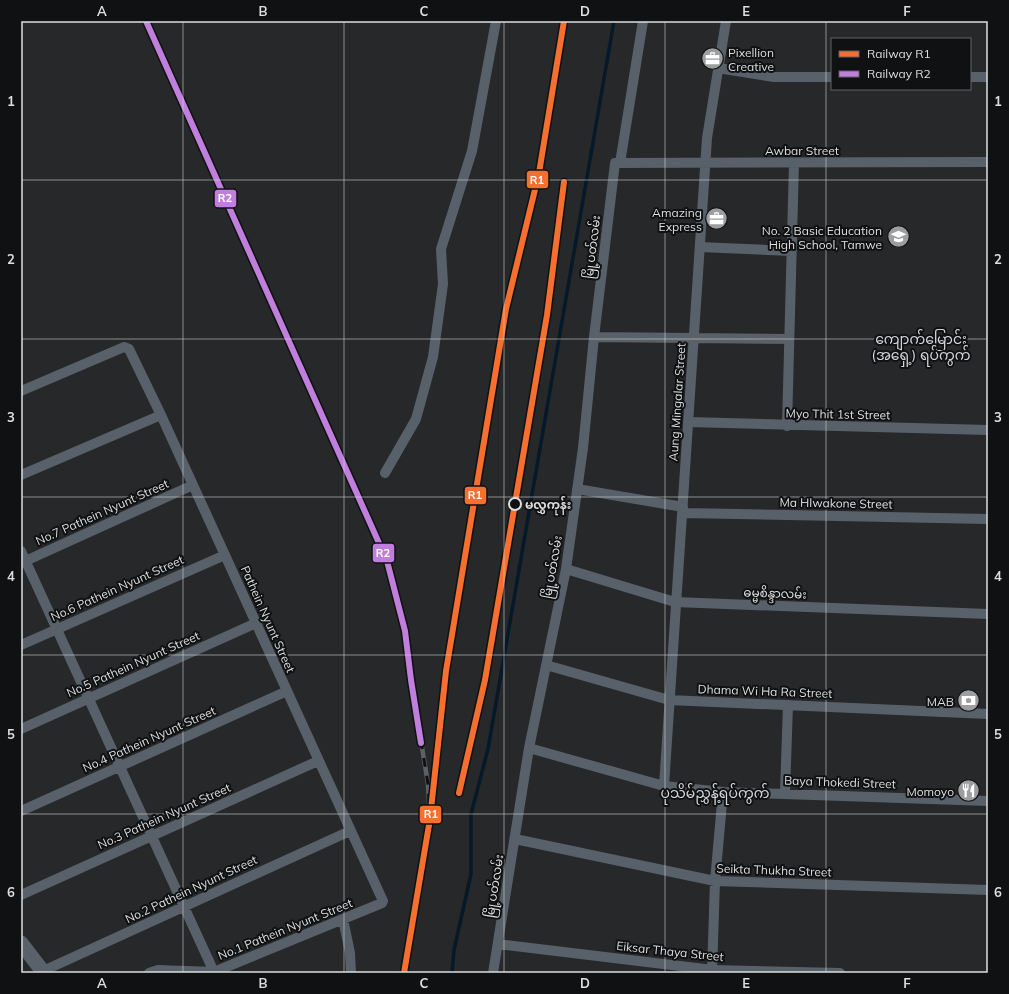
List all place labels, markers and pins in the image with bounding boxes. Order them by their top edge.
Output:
place label: Pixellion Creative [728,45,774,74]
office icon: Pixellion Creative [700,46,726,72]
place label: Amazing Express [652,205,702,234]
office icon: Amazing Express [704,206,730,232]
place label: No. 2 Basic Education High School, Tamwe [762,223,882,252]
school or university icon: No. 2 Basic Education High School, Tamwe [885,224,911,250]
place label: မလွှကုန်း [525,495,571,516]
marker: မလွှကုန်း [508,497,522,511]
bank icon: MAB [956,688,982,714]
place label: MAB [927,694,954,709]
restaurant icon: Momoyo [956,778,982,804]
place label: Momoyo [906,784,954,799]

